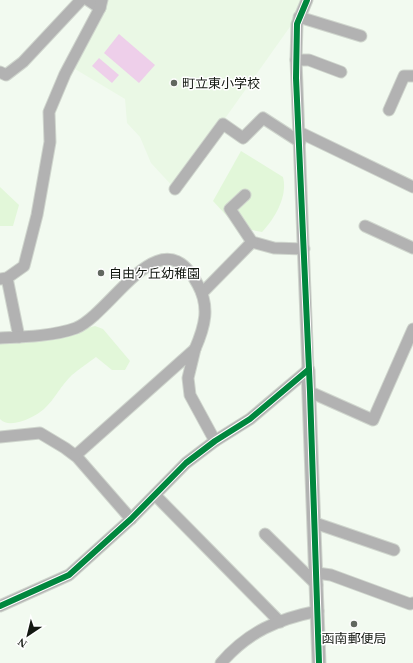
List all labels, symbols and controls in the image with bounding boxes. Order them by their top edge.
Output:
place label: 町立東小学校 [182,76,260,91]
marker: 町立東小学校 [169,78,179,88]
place label: 自由ケ丘幼稚園 [109,266,200,281]
marker: 自由ケ丘幼稚園 [96,268,106,278]
north arrow [8,615,48,655]
marker: 函南郵便局 [349,619,359,629]
place label: 函南郵便局 [321,631,387,646]
text: N [16,636,29,650]

